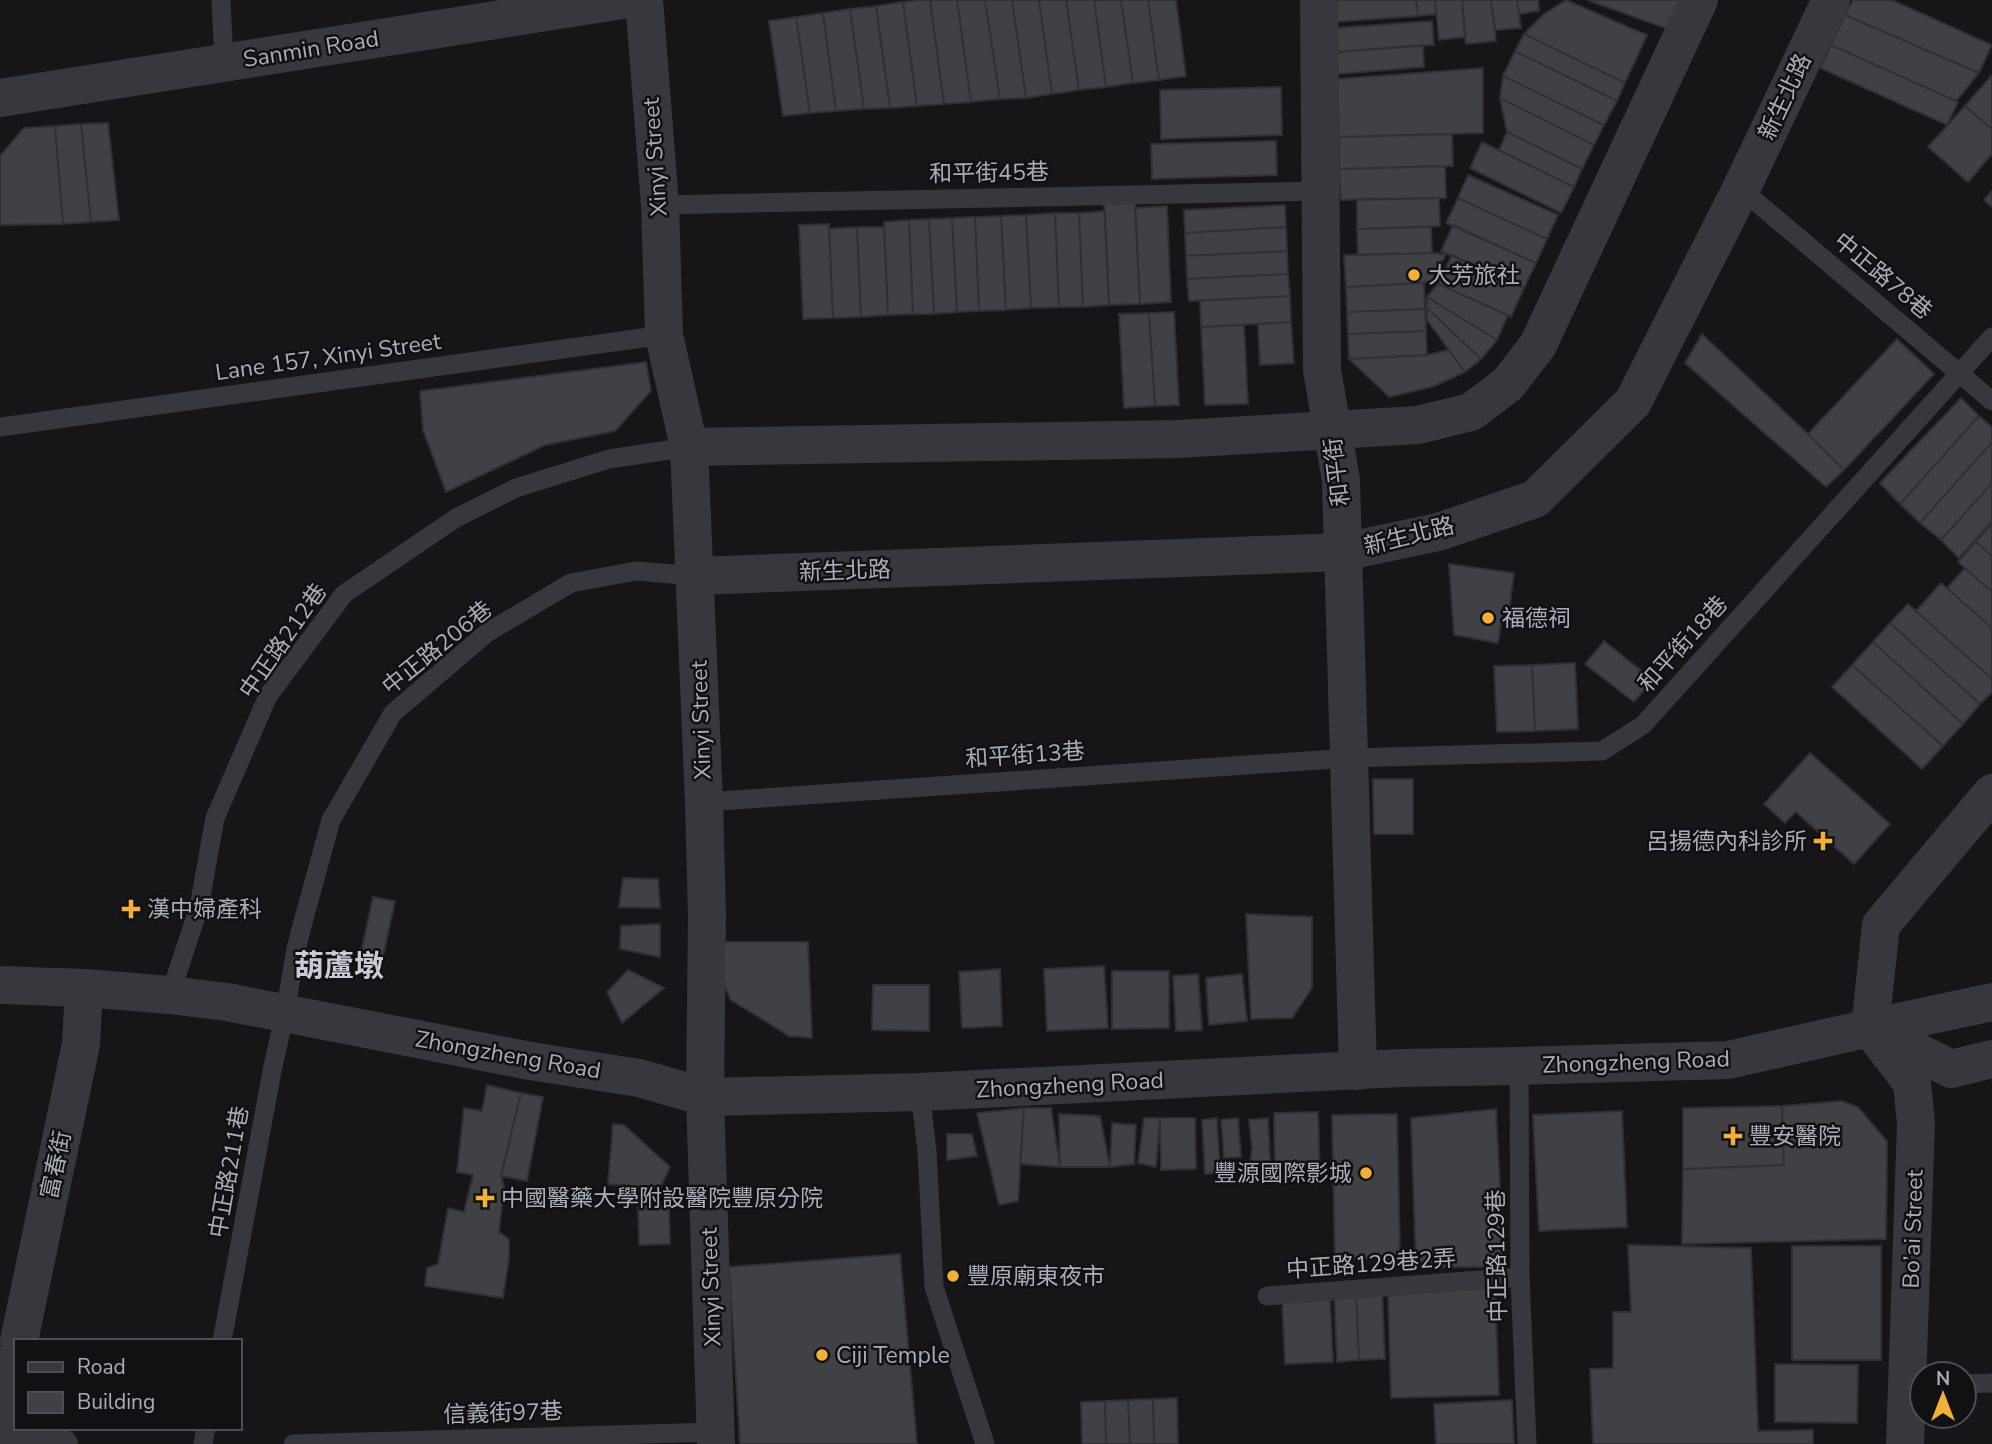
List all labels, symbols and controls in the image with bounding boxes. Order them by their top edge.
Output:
street label: Sanmin Road [241,23,381,75]
street label: 新生北路 [1752,49,1818,145]
street label: Xinyi Street [635,96,675,217]
street label: 和平街45巷 [929,156,1049,190]
street label: 中正路78巷 [1827,226,1939,326]
place label: 大芳旅社 [1428,260,1520,291]
marker: 大芳旅社 [1406,267,1422,283]
street label: Lane 157, Xinyi Street [213,326,444,388]
street label: 和平街 [1317,436,1357,508]
street label: 新生北路 [1361,510,1457,562]
street label: 新生北路 [798,554,892,588]
street label: 中正路212巷 [232,577,334,705]
street label: 和平街18巷 [1631,589,1735,699]
street label: 中正路206巷 [375,594,499,702]
place label: 福德祠 [1502,603,1571,634]
marker: 福德祠 [1480,610,1496,626]
street label: Xinyi Street [683,659,719,780]
street label: 和平街13巷 [964,735,1086,775]
place label: 呂揚德內科診所 [1646,826,1807,857]
marker: 呂揚德內科診所 [1813,831,1833,851]
place label: 漢中婦產科 [147,894,262,925]
marker: 漢中婦產科 [121,899,141,919]
district label: 葫蘆墩 [294,946,384,987]
street label: Zhongzheng Road [413,1023,603,1087]
street label: Zhongzheng Road [1542,1043,1730,1081]
street label: Zhongzheng Road [975,1065,1165,1105]
street label: 中正路211巷 [202,1104,256,1240]
place label: 豐安醫院 [1749,1121,1841,1152]
marker: 豐安醫院 [1723,1126,1743,1146]
street label: 富春街 [34,1128,78,1202]
place label: 豐源國際影城 [1214,1158,1352,1189]
marker: 豐源國際影城 [1358,1165,1374,1181]
street label: Bo’ai Street [1895,1168,1931,1289]
place label: 中國醫藥大學附設醫院豐原分院 [501,1183,823,1214]
marker: 中國醫藥大學附設醫院豐原分院 [475,1188,495,1208]
street label: 中正路129巷 [1480,1189,1514,1323]
street label: Xinyi Street [693,1226,729,1347]
street label: 中正路129巷2弄 [1285,1243,1457,1285]
place label: 豐原廟東夜市 [967,1261,1105,1292]
marker: 豐原廟東夜市 [945,1268,961,1284]
legend [14,1339,242,1430]
place label: Ciji Temple [836,1340,950,1371]
marker: Ciji Temple [814,1347,830,1363]
text: Road [77,1353,126,1381]
north arrow [1908,1360,1978,1430]
text: N [1936,1366,1950,1392]
text: Building [77,1388,155,1416]
street label: 信義街97巷 [443,1395,563,1431]

